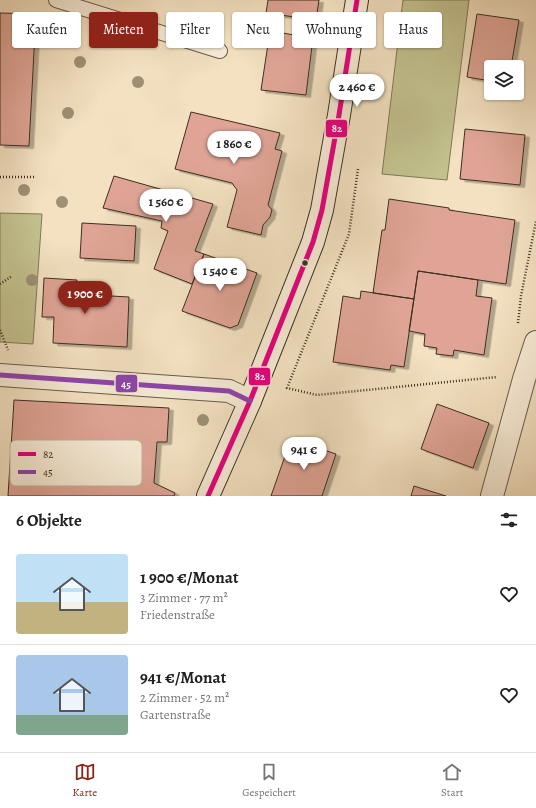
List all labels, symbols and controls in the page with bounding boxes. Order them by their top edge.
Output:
chip: Kaufen [12,12,81,48]
chip: Mieten [89,12,158,48]
chip: Filter [166,12,224,48]
chip: Neu [232,12,284,48]
chip: Wohnung [292,12,376,48]
chip: Haus [384,12,442,48]
map controls [484,60,524,100]
button: layers [484,60,524,100]
pin: 2 460 € [320,74,394,108]
text: 2 460 € [339,78,376,95]
line badge: 82 [325,119,348,138]
text: 82 [332,121,343,136]
pin: 1 860 € [197,131,271,165]
text: 1 860 € [216,135,252,152]
pin: 1 560 € [129,189,203,223]
text: 1 560 € [149,193,183,210]
pin: 1 540 € [183,258,257,292]
unlabelled marker [300,258,310,268]
text: 1 540 € [203,262,237,279]
pin: 1 900 € [48,281,122,315]
text: 1 900 € [67,285,103,302]
line badge: 82 [248,367,271,386]
text: 82 [255,369,266,384]
line badge: 45 [115,374,138,393]
text: 45 [121,377,131,392]
pin: 941 € [276,437,332,471]
legend [10,440,142,486]
text: 941 € [291,441,317,458]
text: 82 [43,447,54,462]
text: 45 [43,465,53,480]
text: 6 Objekte [16,509,82,532]
icon: filters [498,509,520,531]
text: 1 900 €/Monat [140,566,239,589]
icon: home [48,570,96,618]
icon: heart [498,583,520,605]
text: 3 Zimmer · 77 m² [140,589,228,606]
text: Friedenstraße [140,606,215,623]
text: 941 €/Monat [140,666,226,689]
icon: home [48,671,96,719]
icon: heart [498,684,520,706]
text: 2 Zimmer · 52 m² [140,689,229,706]
text: Gartenstraße [140,706,211,723]
tab: Karte [73,761,97,800]
tab: Gespeichert [242,761,296,800]
tab: Start [441,761,463,800]

